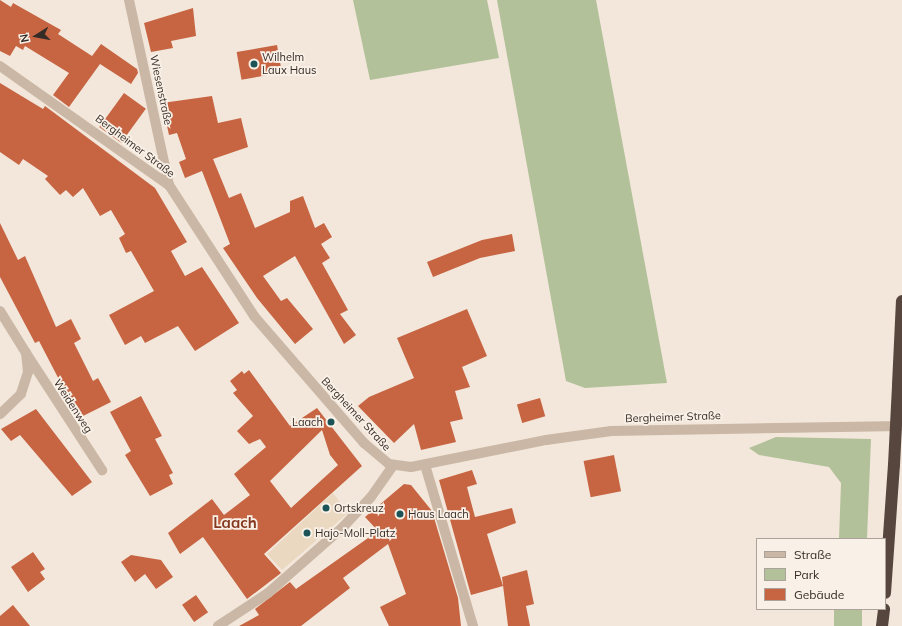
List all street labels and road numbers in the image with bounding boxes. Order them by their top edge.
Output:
street label: Wiesenstraße [147,54,175,126]
street label: Bergheimer Straße [93,112,177,180]
street label: Bergheimer Straße [319,374,393,454]
street label: Weidenweg [51,377,95,435]
street label: Bergheimer Straße [625,409,721,425]

